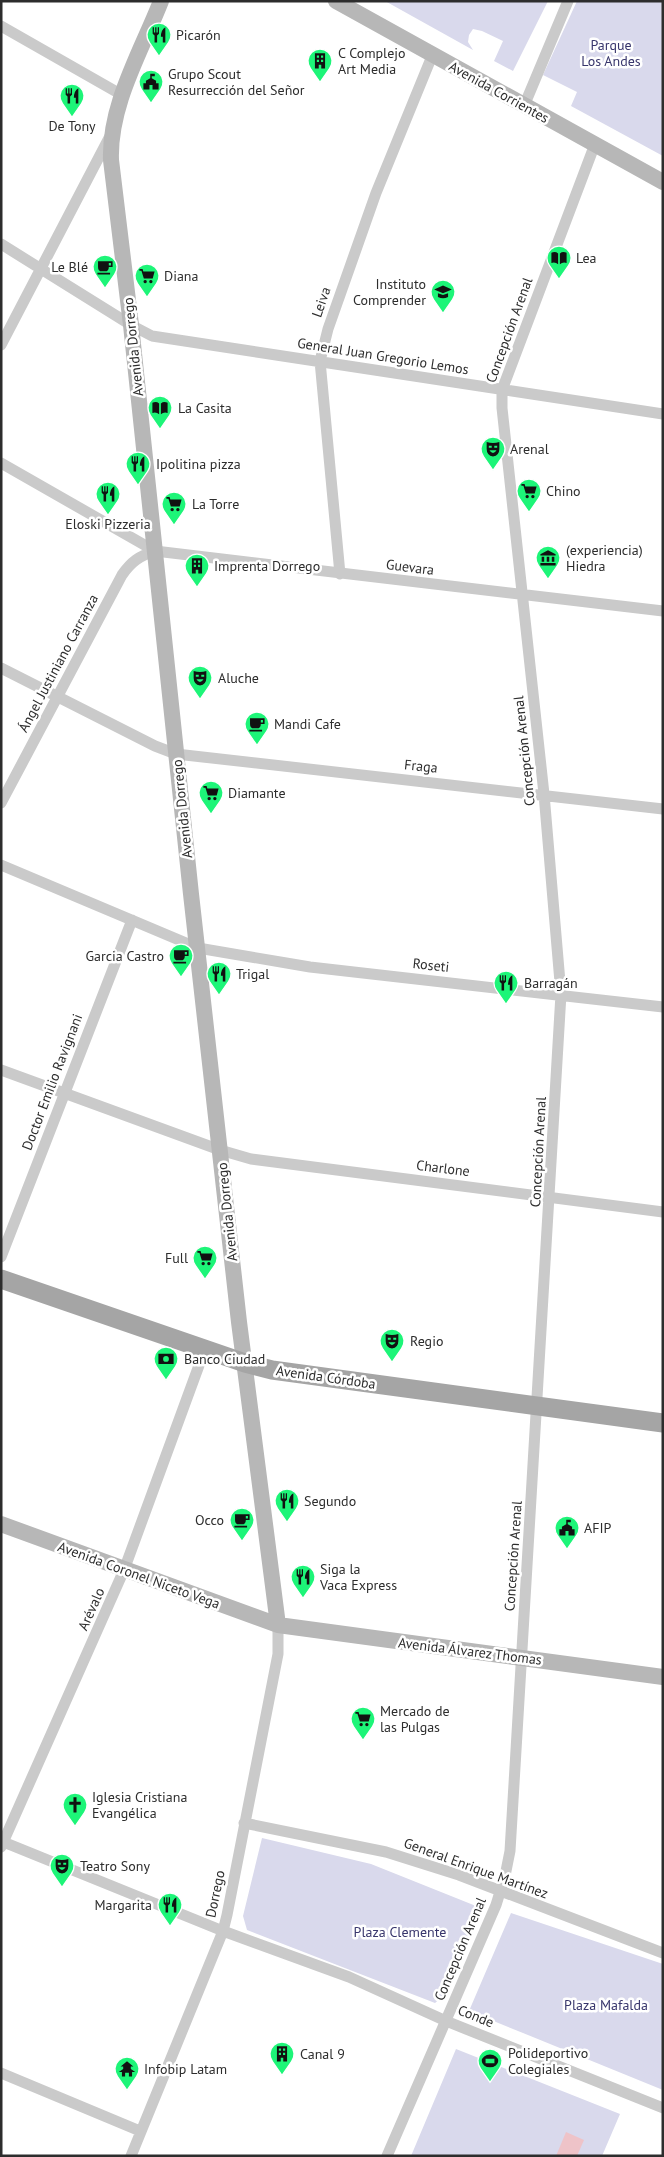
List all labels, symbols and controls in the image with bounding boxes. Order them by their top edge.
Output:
restaurant icon: Picarón [146,22,172,56]
place label: Picarón [176,26,221,44]
park label: Parque Los Andes [581,36,641,70]
place label: C Complejo Art Media [338,44,406,78]
building icon: C Complejo Art Media [307,48,333,82]
street label: Avenida Corrientes [446,57,552,127]
place label: Grupo Scout Resurrección del Señor [168,65,305,99]
public building icon: Grupo Scout Resurrección del Señor [138,69,164,103]
restaurant icon: De Tony [59,83,85,117]
place label: De Tony [48,117,96,135]
library icon: Lea [546,245,572,279]
place label: Lea [576,249,597,267]
cafe icon: Le Blé [92,254,118,288]
place label: Le Blé [51,258,88,276]
supermarket icon: Diana [134,263,160,297]
place label: Diana [164,267,199,285]
place label: Instituto Comprender [353,275,426,309]
street label: Concepción Arenal [482,275,536,385]
school or university icon: Instituto Comprender [430,279,456,313]
street label: Leiva [307,284,335,320]
street label: Avenida Dorrego [119,297,147,397]
street label: General Juan Gregorio Lemos [296,334,470,378]
library icon: La Casita [147,395,173,429]
place label: La Casita [178,399,232,417]
theatre icon: Arenal [480,436,506,470]
place label: Arenal [510,440,549,458]
restaurant icon: Ipolitina pizza [125,451,151,485]
place label: Ipolitina pizza [156,455,241,473]
supermarket icon: Chino [516,478,542,512]
restaurant icon: Eloski Pizzeria [95,481,121,515]
place label: Chino [546,482,581,500]
supermarket icon: La Torre [161,491,187,525]
place label: La Torre [192,495,239,513]
place label: Eloski Pizzeria [65,515,151,533]
place label: (experiencia) Hiedra [566,541,643,575]
museum icon: (experiencia) Hiedra [535,545,561,579]
building icon: Imprenta Dorrego [184,553,210,587]
street label: Guevara [385,555,435,579]
place label: Imprenta Dorrego [214,557,320,575]
street label: Ángel Justiniano Carranza [14,591,102,735]
theatre icon: Aluche [187,665,213,699]
place label: Aluche [218,669,259,687]
street label: Concepción Arenal [509,695,539,807]
cafe icon: Mandi Cafe [244,711,270,745]
place label: Mandi Cafe [274,715,341,733]
street label: Fraga [403,755,439,777]
street label: Avenida Dorrego [168,759,196,859]
supermarket icon: Diamante [198,780,224,814]
place label: Diamante [228,784,286,802]
cafe icon: Garcia Castro [168,943,194,977]
place label: Garcia Castro [85,947,164,965]
street label: Roseti [412,954,450,976]
restaurant icon: Trigal [206,961,232,995]
place label: Trigal [236,965,269,983]
restaurant icon: Barragán [493,970,519,1004]
place label: Barragán [524,974,578,992]
street label: Doctor Emilio Ravignani [18,1011,86,1153]
street label: Concepción Arenal [526,1096,550,1208]
street label: Charlone [415,1156,471,1180]
street label: Avenida Dorrego [213,1162,241,1262]
supermarket icon: Full [192,1245,218,1279]
place label: Full [165,1249,188,1267]
theatre icon: Regio [379,1328,405,1362]
place label: Regio [410,1332,443,1350]
bank icon: Banco Ciudad [153,1346,179,1380]
place label: Banco Ciudad [184,1350,265,1368]
street label: Avenida Córdoba [275,1361,377,1393]
restaurant icon: Segundo [274,1488,300,1522]
place label: Segundo [304,1492,356,1510]
street label: Concepción Arenal [500,1500,526,1612]
cafe icon: Occo [229,1507,255,1541]
place label: Occo [195,1511,224,1529]
public building icon: AFIP [554,1515,580,1549]
place label: AFIP [584,1519,612,1537]
street label: Avenida Coronel Niceto Vega [56,1537,223,1613]
place label: Siga la Vaca Express [319,1560,397,1594]
restaurant icon: Siga la Vaca Express [290,1564,316,1598]
street label: Arévalo [74,1585,108,1633]
street label: Avenida Álvarez Thomas [397,1633,543,1669]
place label: Mercado de las Pulgas [380,1702,450,1736]
supermarket icon: Mercado de las Pulgas [350,1706,376,1740]
place label: Iglesia Cristiana Evangélica [92,1788,187,1822]
church icon: Iglesia Cristiana Evangélica [62,1792,88,1826]
street label: General Enrique Martínez [401,1834,551,1902]
theatre icon: Teatro Sony [49,1853,75,1887]
place label: Teatro Sony [80,1857,150,1875]
street label: Dorrego [201,1869,229,1919]
restaurant icon: Margarita [157,1892,183,1926]
street label: Concepción Arenal [430,1895,490,2003]
place label: Margarita [95,1896,152,1914]
park label: Plaza Clemente [354,1923,446,1941]
park label: Plaza Mafalda [564,1996,648,2014]
street label: Conde [455,2001,497,2031]
building icon: Canal 9 [269,2041,295,2075]
place label: Polideportivo Colegiales [508,2044,588,2078]
place label: Canal 9 [300,2045,345,2063]
sports icon: Polideportivo Colegiales [477,2048,503,2082]
temple icon: Infobip Latam [114,2056,140,2090]
place label: Infobip Latam [144,2060,227,2078]

